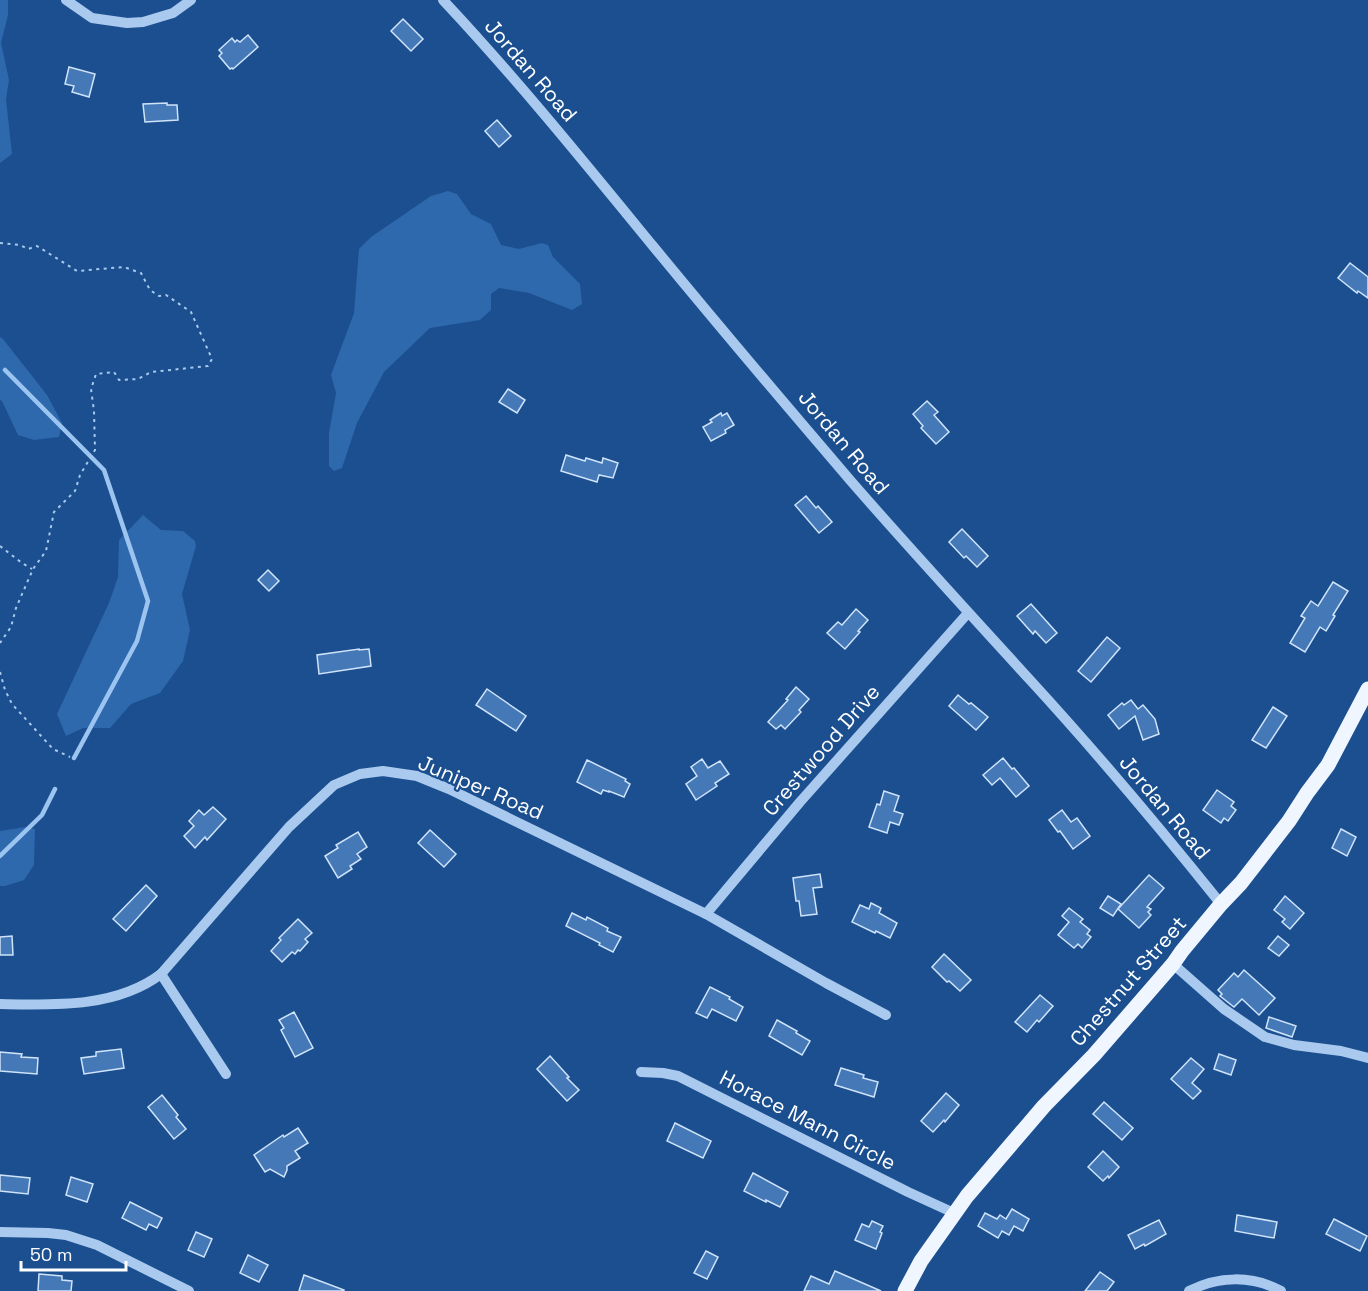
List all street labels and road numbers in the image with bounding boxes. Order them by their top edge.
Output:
street label: Jordan Road [479,13,583,127]
street label: Jordan Road [793,384,895,500]
street label: Crestwood Drive [756,679,886,821]
street label: Juniper Road [414,748,548,826]
street label: Jordan Road [1114,749,1216,865]
street label: Chestnut Street [1064,910,1192,1052]
street label: Horace Mann Circle [715,1064,901,1176]

